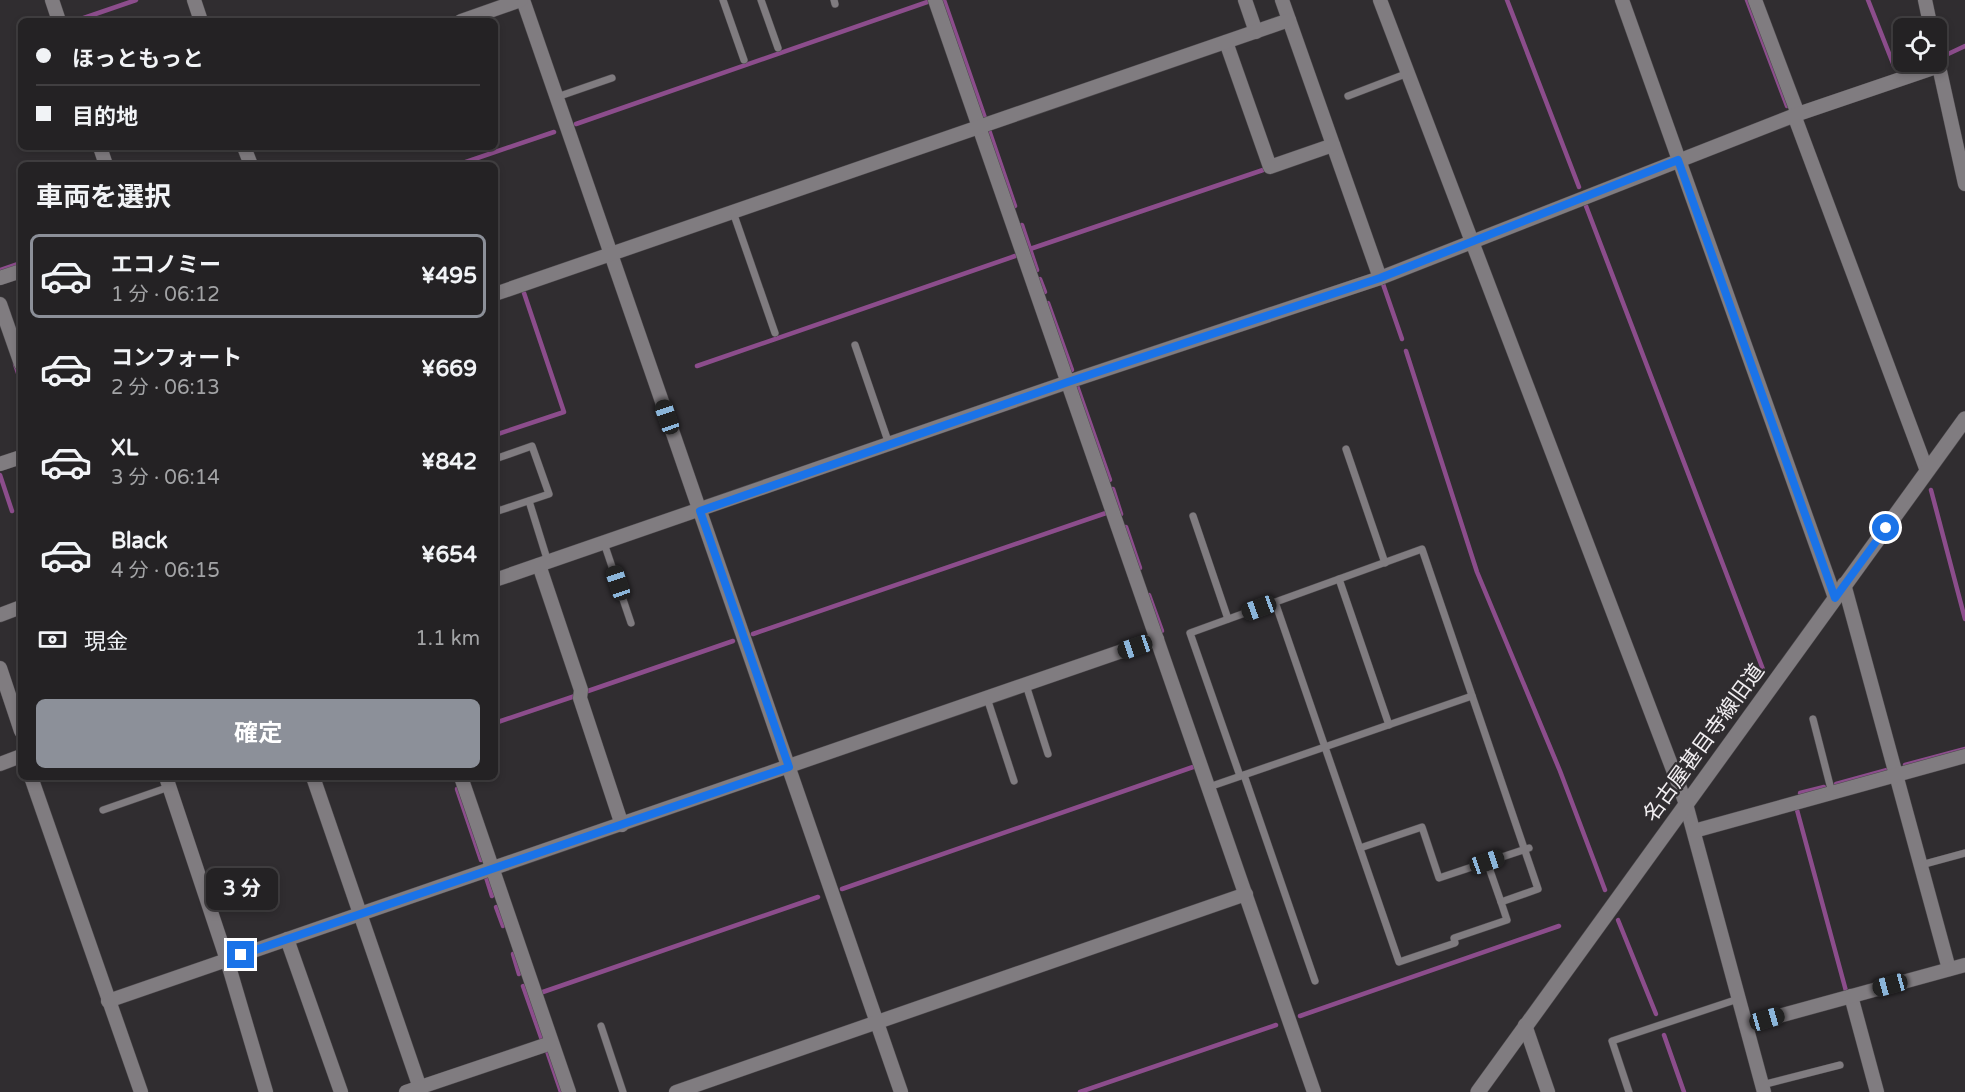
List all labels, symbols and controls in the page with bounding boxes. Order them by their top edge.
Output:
map controls [1893,18,1947,72]
button: locate [1893,18,1947,72]
text: ほっともっと [72,46,204,72]
text: 目的地 [72,104,138,130]
text: 車両を選択 [36,181,171,214]
icon: car [39,249,93,303]
text: エコノミー [111,252,221,278]
text: ¥495 [421,263,477,289]
text: 1 分 · 06:12 [111,283,220,307]
icon: car [39,342,93,396]
text: コンフォート [111,345,242,371]
text: ¥669 [421,356,477,382]
text: 2 分 · 06:13 [111,376,220,400]
car [653,397,681,437]
icon: car [39,435,93,489]
text: XL [111,435,138,461]
text: ¥842 [421,449,477,475]
text: 3 分 · 06:14 [111,466,220,490]
route start [1872,514,1899,541]
icon: car [39,528,93,582]
text: Black [111,528,168,554]
text: ¥654 [421,542,477,568]
text: 4 分 · 06:15 [111,559,220,583]
car [604,563,632,603]
car [1239,593,1279,623]
icon: cash [36,623,69,656]
text: 1.1 km [415,627,480,651]
text: 現金 [84,629,128,655]
car [1115,633,1155,661]
street label: 名古屋甚目寺線旧道 [1638,659,1770,827]
button: 確定 [36,699,480,768]
car [1467,848,1507,876]
callout: 3 分 [205,868,277,910]
text: 3 分 [223,877,261,901]
route end [227,941,254,968]
car [1870,972,1910,998]
car [1747,1005,1787,1033]

